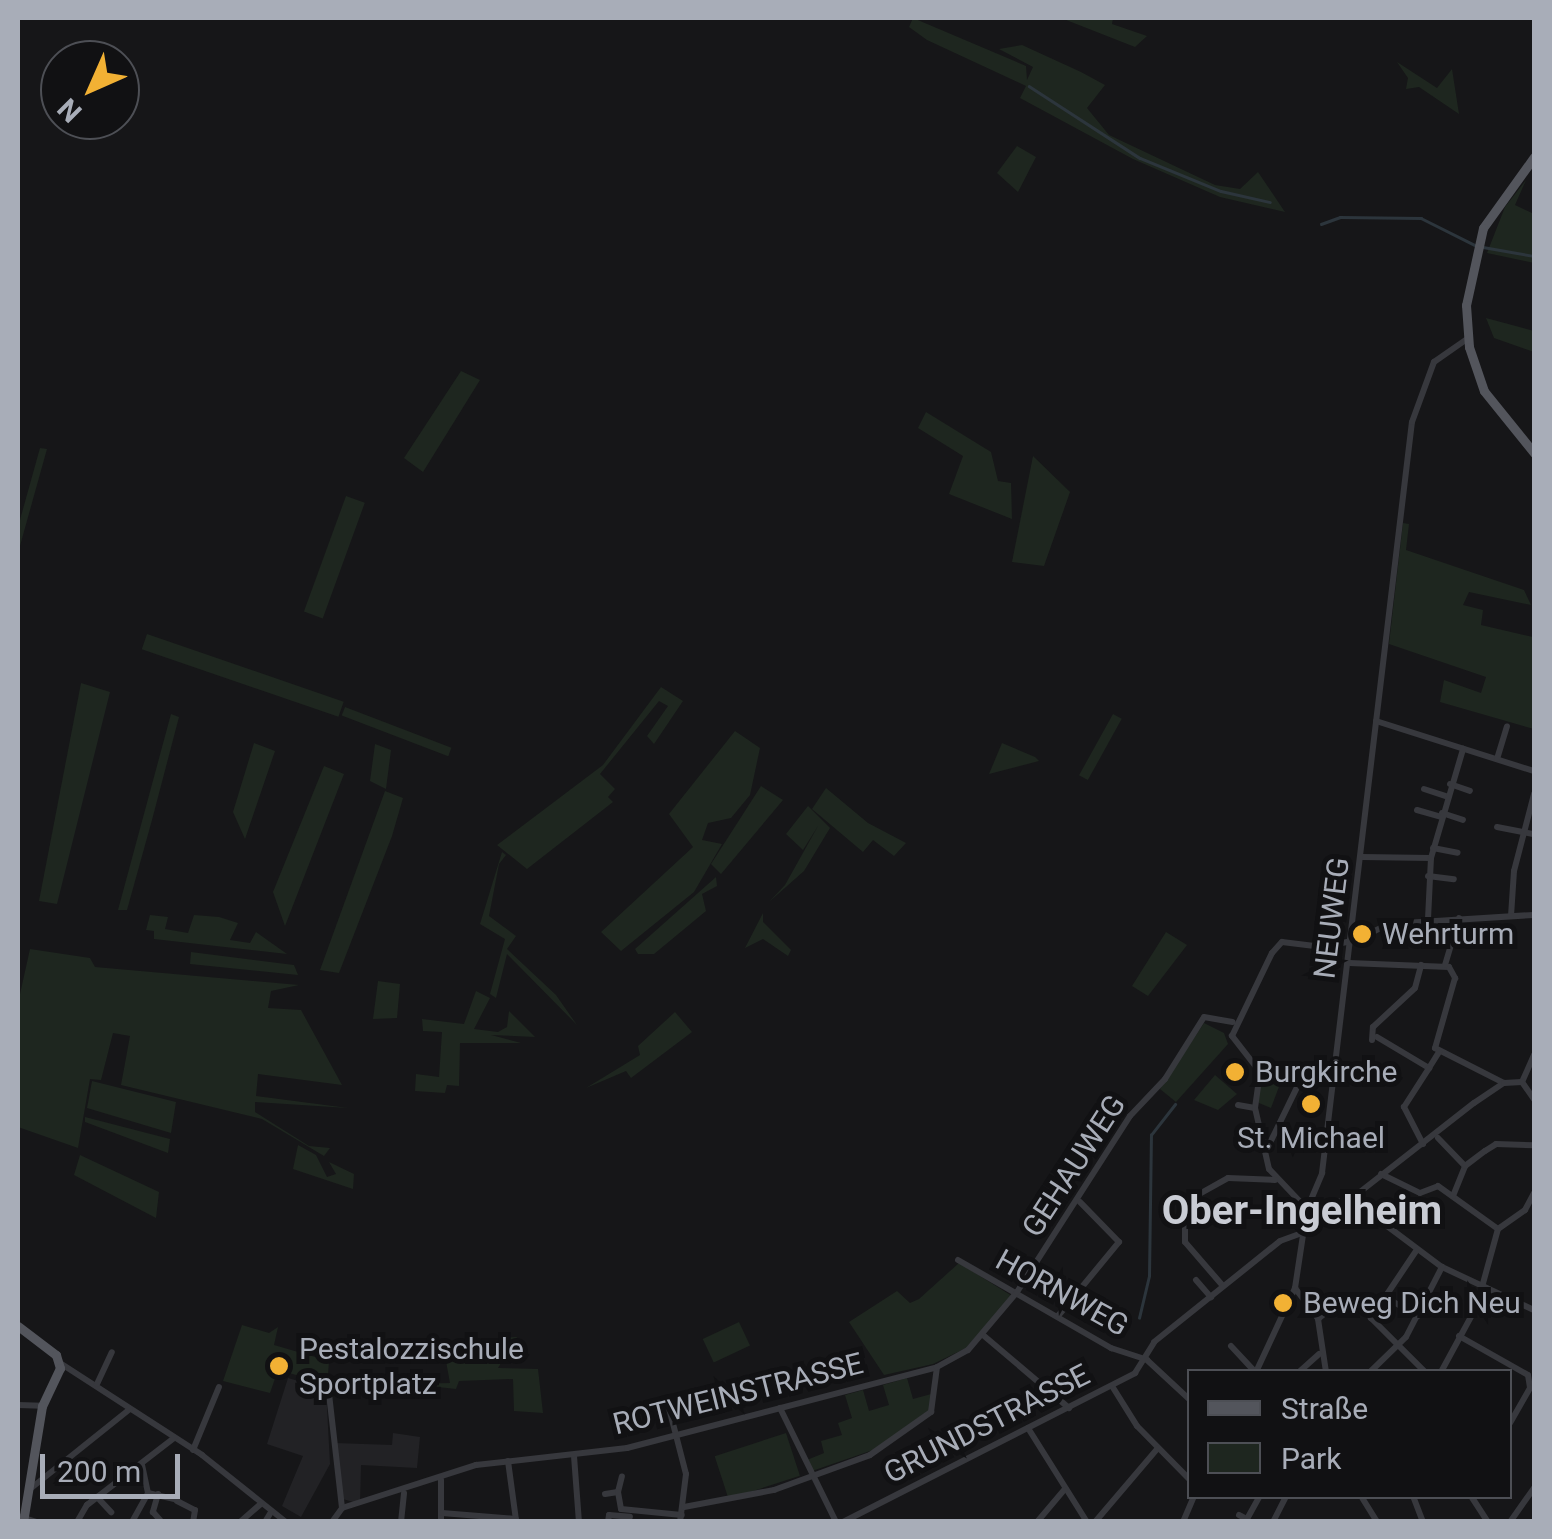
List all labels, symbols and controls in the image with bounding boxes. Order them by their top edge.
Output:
north arrow [40,40,140,140]
text: N [51,92,89,129]
street label: NEUWEG [1307,855,1357,981]
place label: Wehrturm [1382,916,1514,952]
marker: Wehrturm [1351,923,1373,945]
place label: Burgkirche [1255,1054,1397,1090]
marker: Burgkirche [1224,1061,1246,1083]
street label: GEHAUWEG [1015,1088,1133,1244]
marker: St. Michael [1300,1093,1322,1115]
place label: St. Michael [1237,1120,1385,1156]
district label: Ober-Ingelheim [1162,1187,1442,1235]
street label: HORNWEG [989,1242,1135,1344]
place label: Beweg Dich Neu [1303,1285,1521,1321]
marker: Beweg Dich Neu [1272,1292,1294,1314]
place label: Pestalozzischule Sportplatz [299,1331,524,1402]
street label: ROTWEINSTRASSE [609,1346,867,1442]
marker: Pestalozzischule Sportplatz [268,1355,290,1377]
street label: GRUNDSTRASSE [878,1357,1096,1491]
legend [1187,1369,1512,1499]
text: Straße [1281,1391,1368,1426]
scale bar [45,1434,185,1496]
text: Park [1281,1441,1341,1476]
text: 200 m [57,1454,141,1489]

